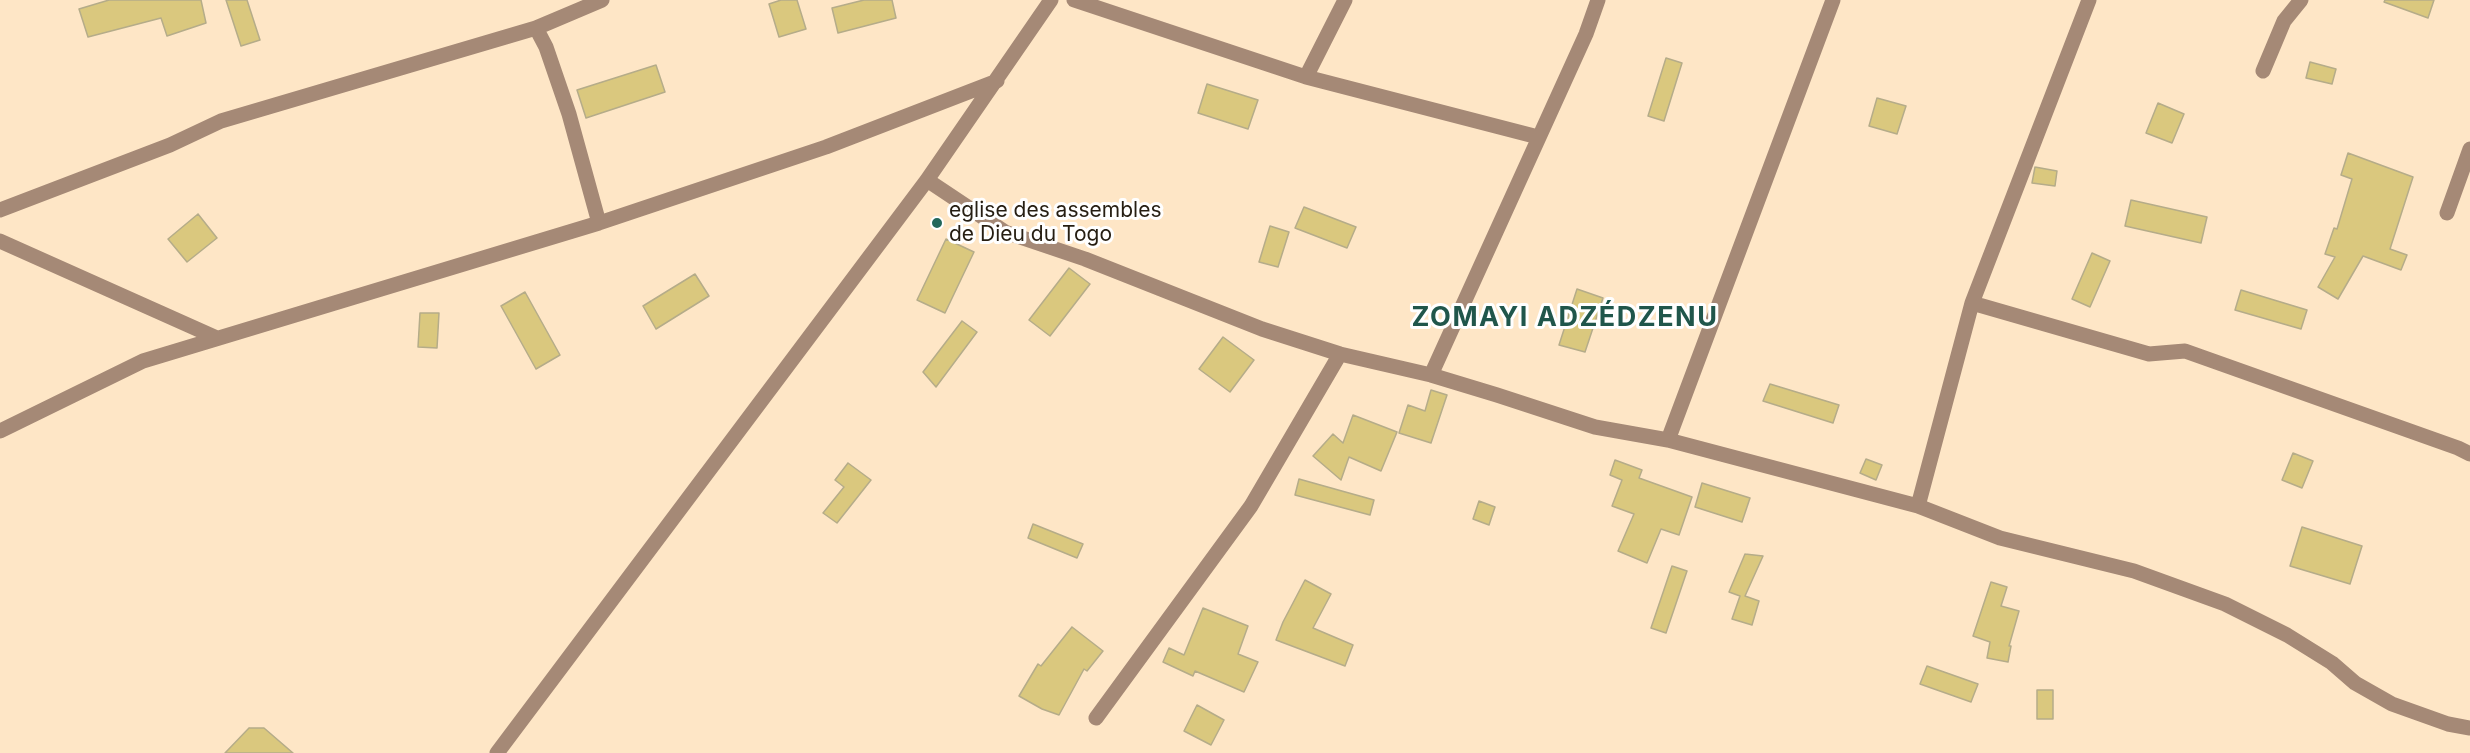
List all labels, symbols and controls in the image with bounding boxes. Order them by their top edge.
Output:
place label: eglise des assembles de Dieu du Togo [949,198,1161,248]
marker: eglise des assembles de Dieu du Togo [930,216,944,230]
district label: ZOMAYI ADZÉDZENU [1412,302,1718,334]

